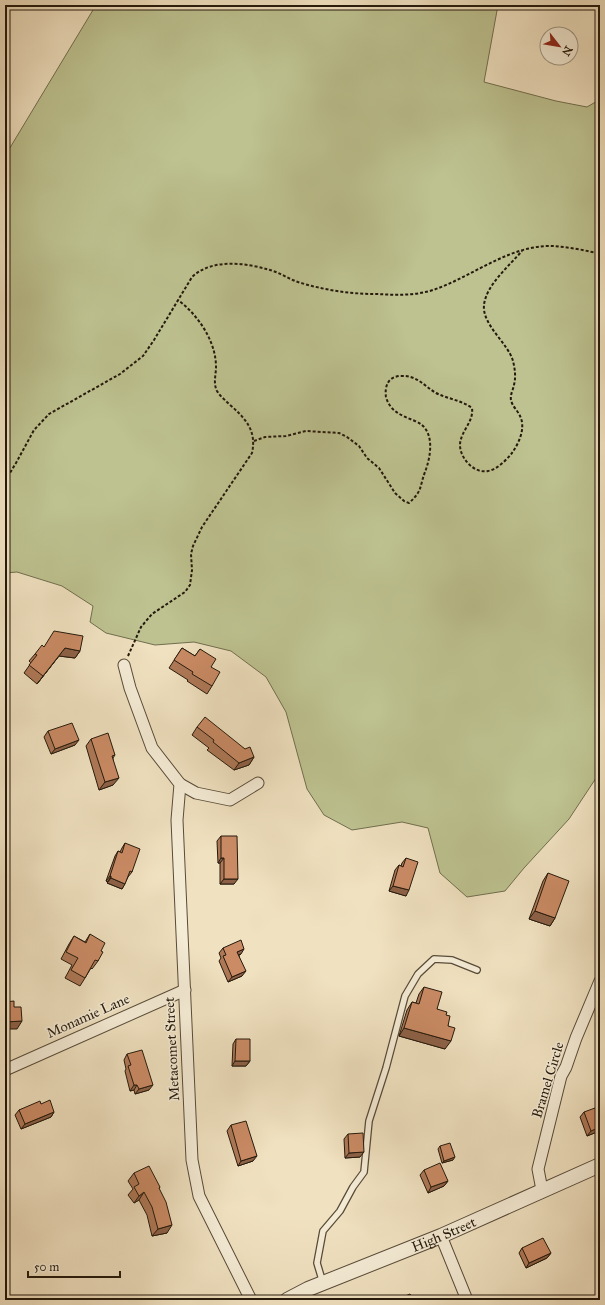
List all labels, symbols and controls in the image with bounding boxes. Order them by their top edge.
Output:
north arrow [539,26,579,66]
text: N [559,44,575,59]
street label: Monamie Lane [44,990,132,1042]
street label: Metacomet Street [161,996,183,1102]
street label: Bramel Circle [528,1040,568,1120]
street label: High Street [409,1213,478,1255]
scale bar [28,1253,120,1279]
text: 50 m [34,1260,59,1274]

